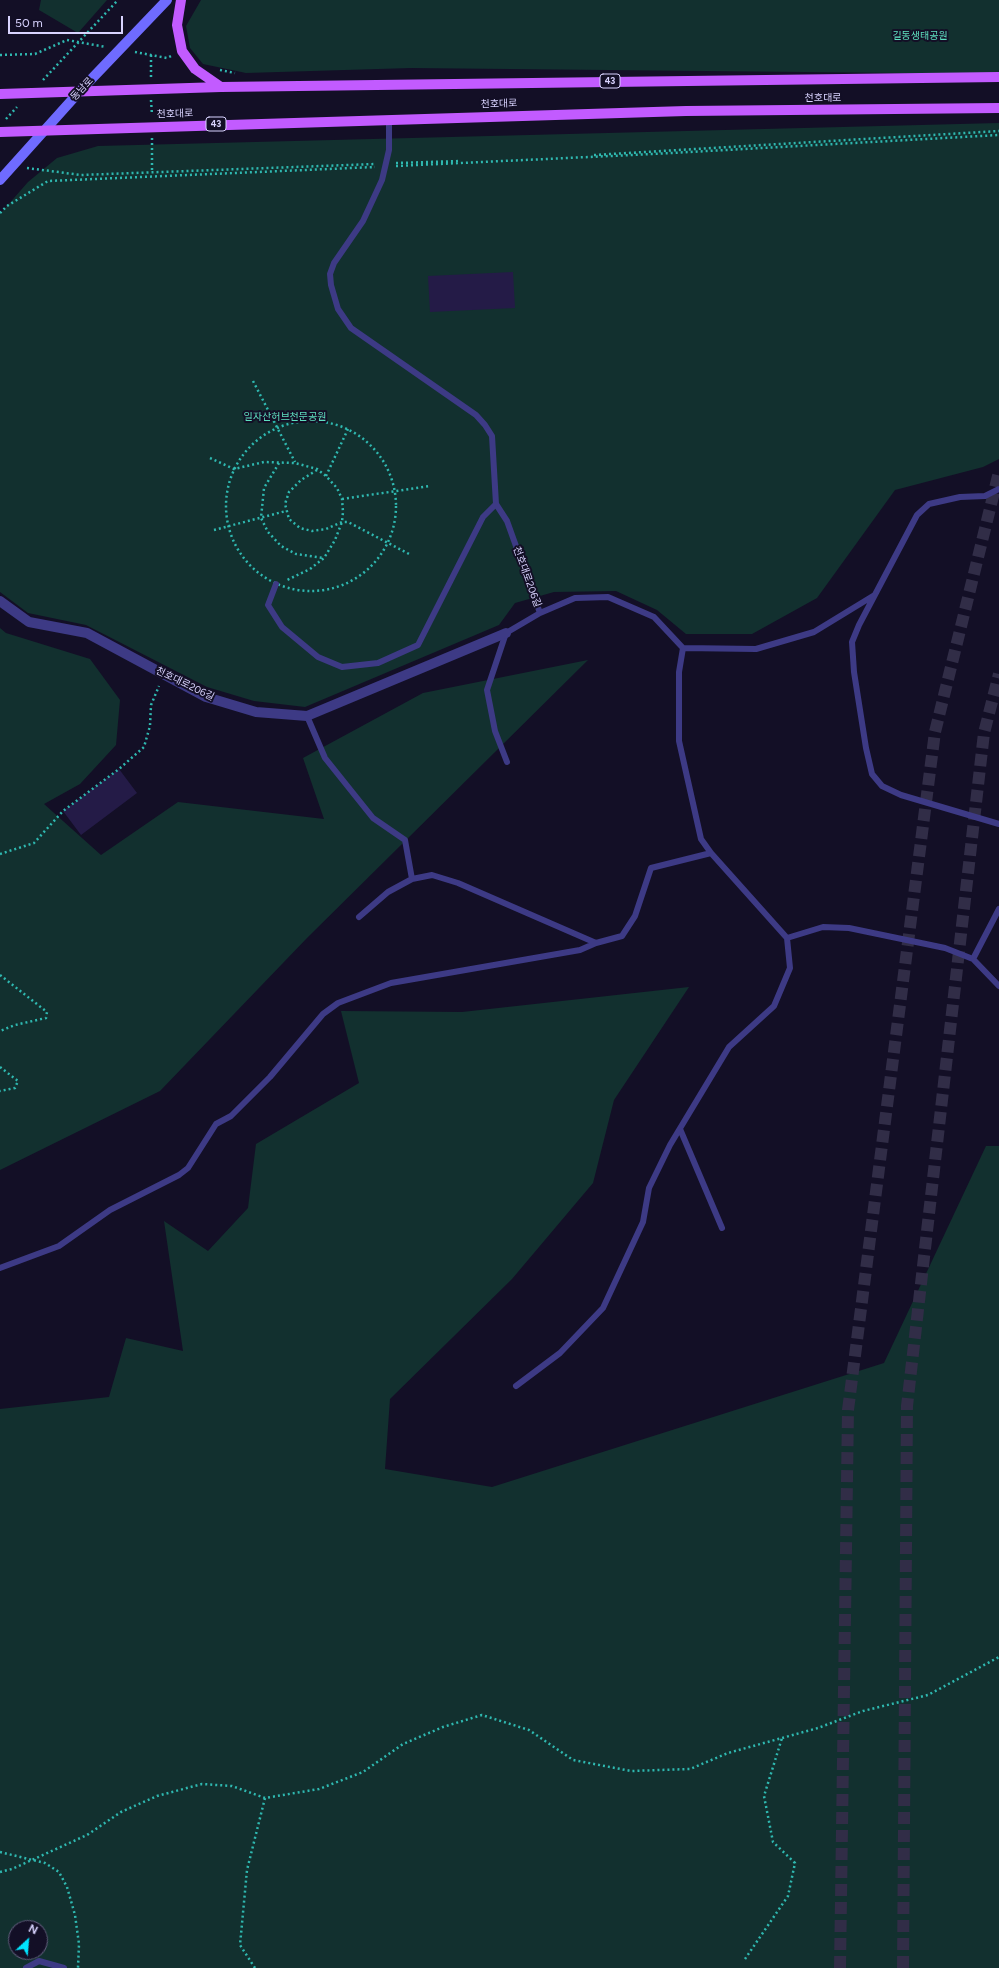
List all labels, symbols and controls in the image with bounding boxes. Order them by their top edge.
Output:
scale bar [10,8,125,34]
text: 50 m [15,16,43,30]
park label: 길동생태공원 [892,30,948,42]
road number: 43 [600,74,620,88]
street label: 동남로 [68,75,96,103]
street label: 천호대로 [805,92,841,104]
street label: 천호대로 [480,97,518,111]
street label: 천호대로 [156,107,194,121]
road number: 43 [206,117,226,131]
park label: 일자산허브천문공원 [244,411,326,423]
street label: 천호대로206길 [510,545,544,609]
street label: 천호대로206길 [154,665,216,703]
north arrow [8,1920,48,1960]
text: N [26,1922,40,1937]

